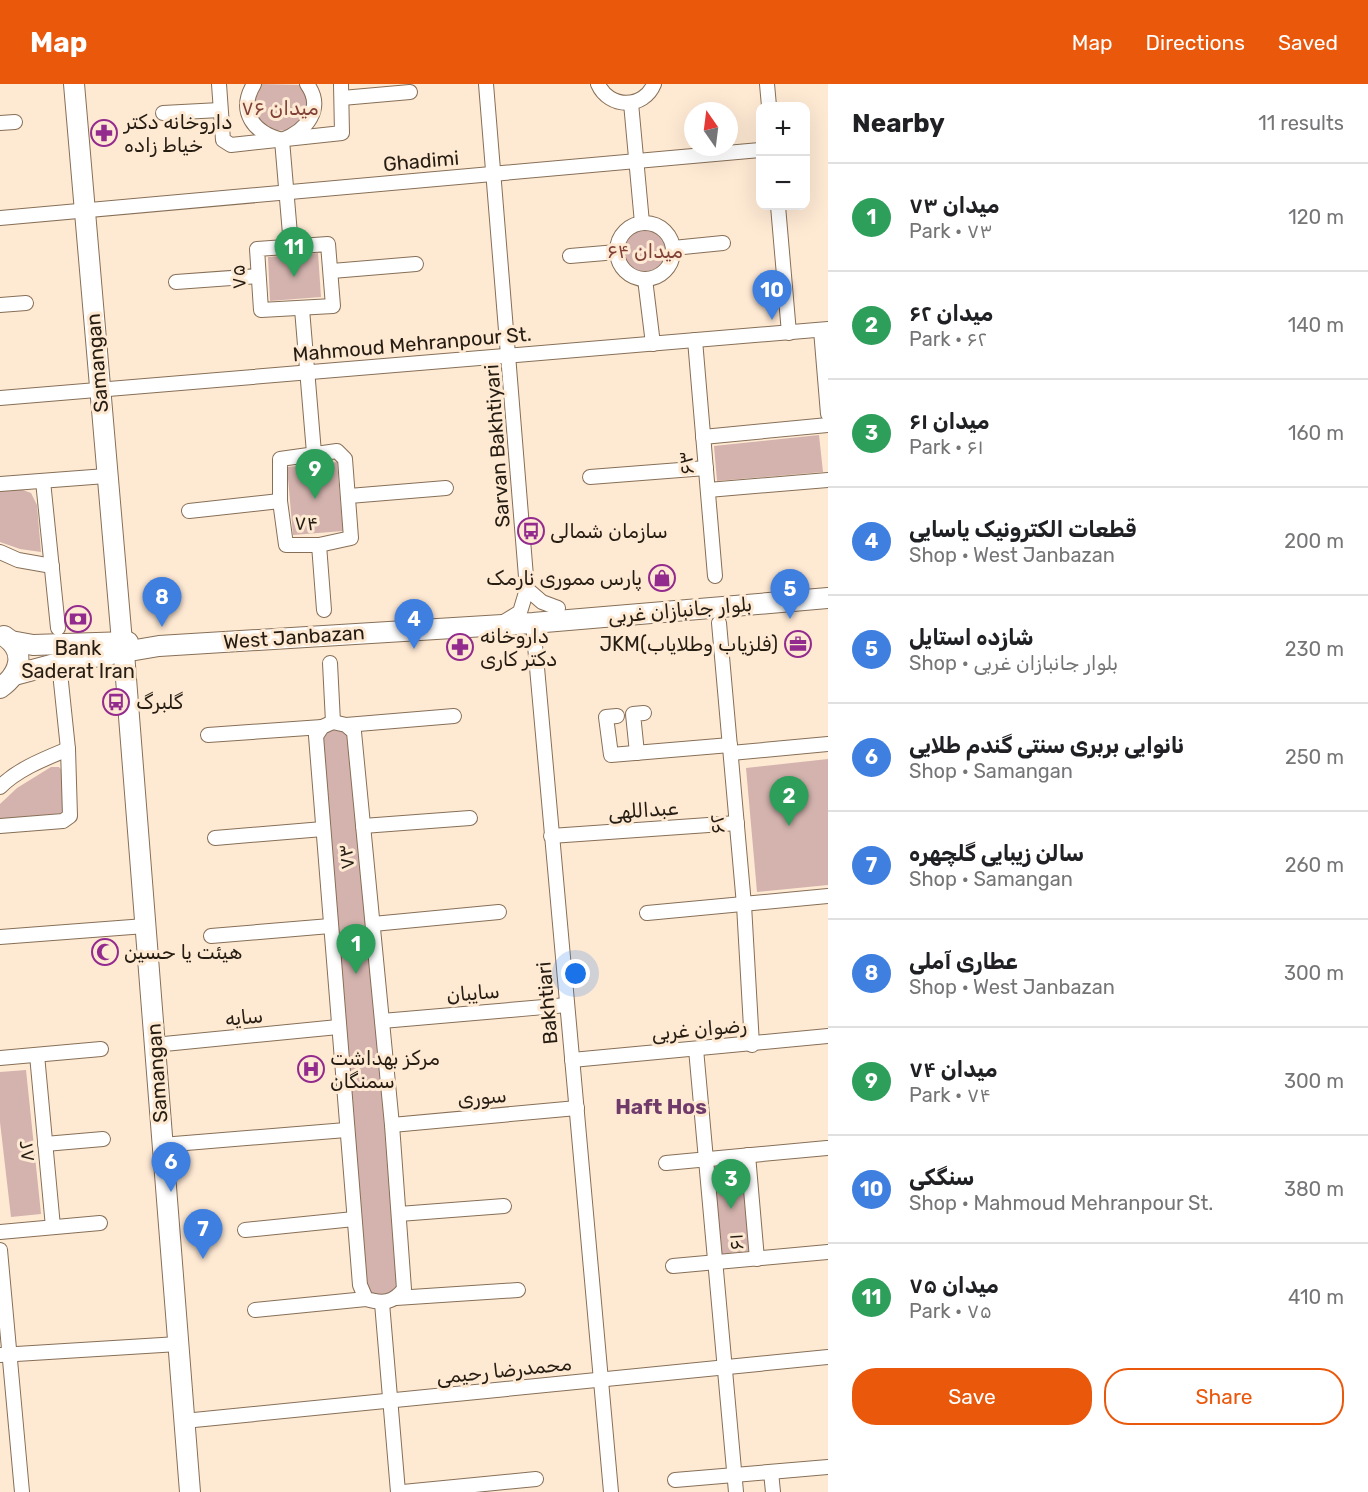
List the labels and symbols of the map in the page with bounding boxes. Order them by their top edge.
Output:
park label: میدان ۷۶ [241,96,319,120]
north arrow [684,102,738,156]
place label: داروخانه دکتر خیاط زاده [123,110,232,157]
pharmacy icon: داروخانه دکتر خیاط زاده [89,118,119,148]
street label: Ghadimi [382,146,460,176]
pin: 11 [274,228,314,277]
park label: میدان ۶۴ [607,239,683,263]
street label: ۷۵ [225,264,251,290]
pin: 10 [752,270,792,320]
street label: Samangan [81,312,113,414]
street label: Mahmoud Mehranpour St. [291,322,533,366]
street label: Sarvan Bakhtiyari [479,364,515,528]
pin: 9 [296,450,334,499]
street label: ۶۳ [673,450,699,476]
street label: ۷۴ [294,511,318,535]
bus stop icon: سازمان شمالی [516,516,546,546]
place label: سازمان شمالی [550,519,668,543]
shop icon: پارس مموری نارمک [647,563,677,593]
place label: پارس مموری نارمک [486,566,642,592]
pin: 5 [770,570,810,619]
pin: 8 [142,578,182,627]
street label: بلوار جانبازان غربی [607,592,753,628]
pin: 4 [394,600,434,649]
bank icon: Bank Saderat Iran [63,604,93,634]
street label: West Janbazan [222,620,366,654]
place label: داروخانه دکتر کاری [480,624,557,671]
office icon: JKM(فلزیاب وطلایاب) [783,629,813,659]
pharmacy icon: داروخانه دکتر کاری [445,632,475,662]
place label: JKM(فلزیاب وطلایاب) [599,632,778,656]
place label: Bank Saderat Iran [21,636,135,683]
bus stop icon: گلبرگ [101,687,131,717]
place label: گلبرگ [136,690,183,714]
pin: 2 [770,776,808,826]
street label: عبداللهی [607,796,679,824]
street label: ۶۲ [704,813,730,835]
street label: ۷۳ [333,843,359,871]
pin: 1 [336,924,376,974]
mosque icon: هیئت یا حسین [90,937,120,967]
place label: هیئت یا حسین [124,940,242,964]
your location [561,959,590,988]
street label: Bakhtiari [531,961,563,1045]
street label: سایبان [445,979,501,1007]
street label: سایه [224,1003,264,1031]
street label: رضوان غربی [650,1013,748,1045]
street label: Samangan [142,1023,172,1123]
place label: مرکز بهداشت سمنگان [330,1046,440,1093]
hospital icon: مرکز بهداشت سمنگان [296,1054,326,1084]
street label: سوری [456,1083,508,1111]
district label: Haft Hos [615,1094,707,1119]
street label: ۸۲ [13,1139,39,1163]
pin: 6 [152,1142,190,1192]
pin: 3 [712,1160,750,1209]
pin: 7 [184,1210,222,1259]
street label: ۶۱ [723,1233,749,1251]
street label: محمدرضا رحیمی [435,1351,573,1389]

